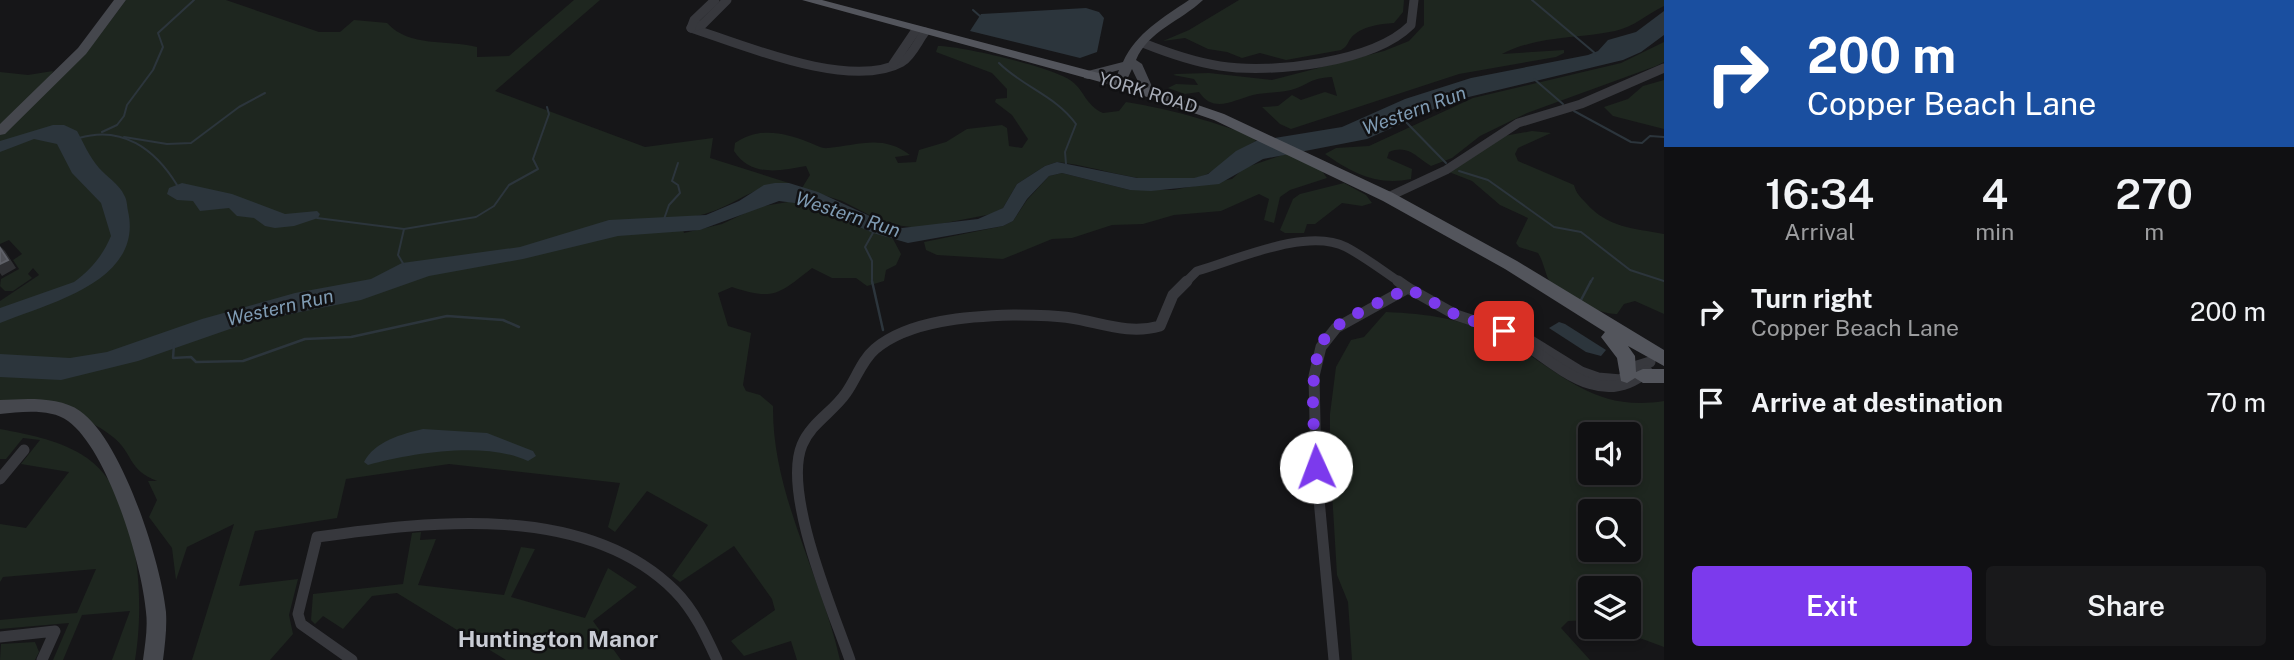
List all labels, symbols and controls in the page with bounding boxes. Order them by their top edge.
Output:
text: 200 m [1807,26,1956,84]
icon: right [1692,28,1783,119]
street label: YORK ROAD [1096,68,1200,118]
water label: Western Run [1359,81,1469,139]
text: Copper Beach Lane [1807,85,2096,122]
text: 16:34 [1765,169,1874,218]
text: 4 [1981,169,2008,218]
text: 270 [2115,169,2193,218]
water label: Western Run [793,187,903,241]
text: Arrival [1784,218,1855,245]
text: min [1975,218,2014,245]
text: m [2144,218,2164,245]
text: Turn right [1751,283,1873,314]
water label: Western Run [224,284,336,330]
icon: right [1692,293,1730,331]
text: 200 m [2190,296,2266,327]
pin [1474,301,1534,361]
icon: arrive [1485,312,1523,350]
text: Copper Beach Lane [1751,314,1959,341]
icon: arrive [1692,384,1730,422]
text: Arrive at destination [1751,387,2003,418]
text: 70 m [2206,387,2266,418]
map controls [1578,422,1641,639]
button: sound [1578,422,1641,485]
position arrow [1279,430,1353,504]
button: search [1578,499,1641,562]
button: Exit [1692,566,1972,646]
button: Share [1986,566,2266,646]
button: layers [1578,576,1641,639]
district label: Huntington Manor [458,625,658,652]

